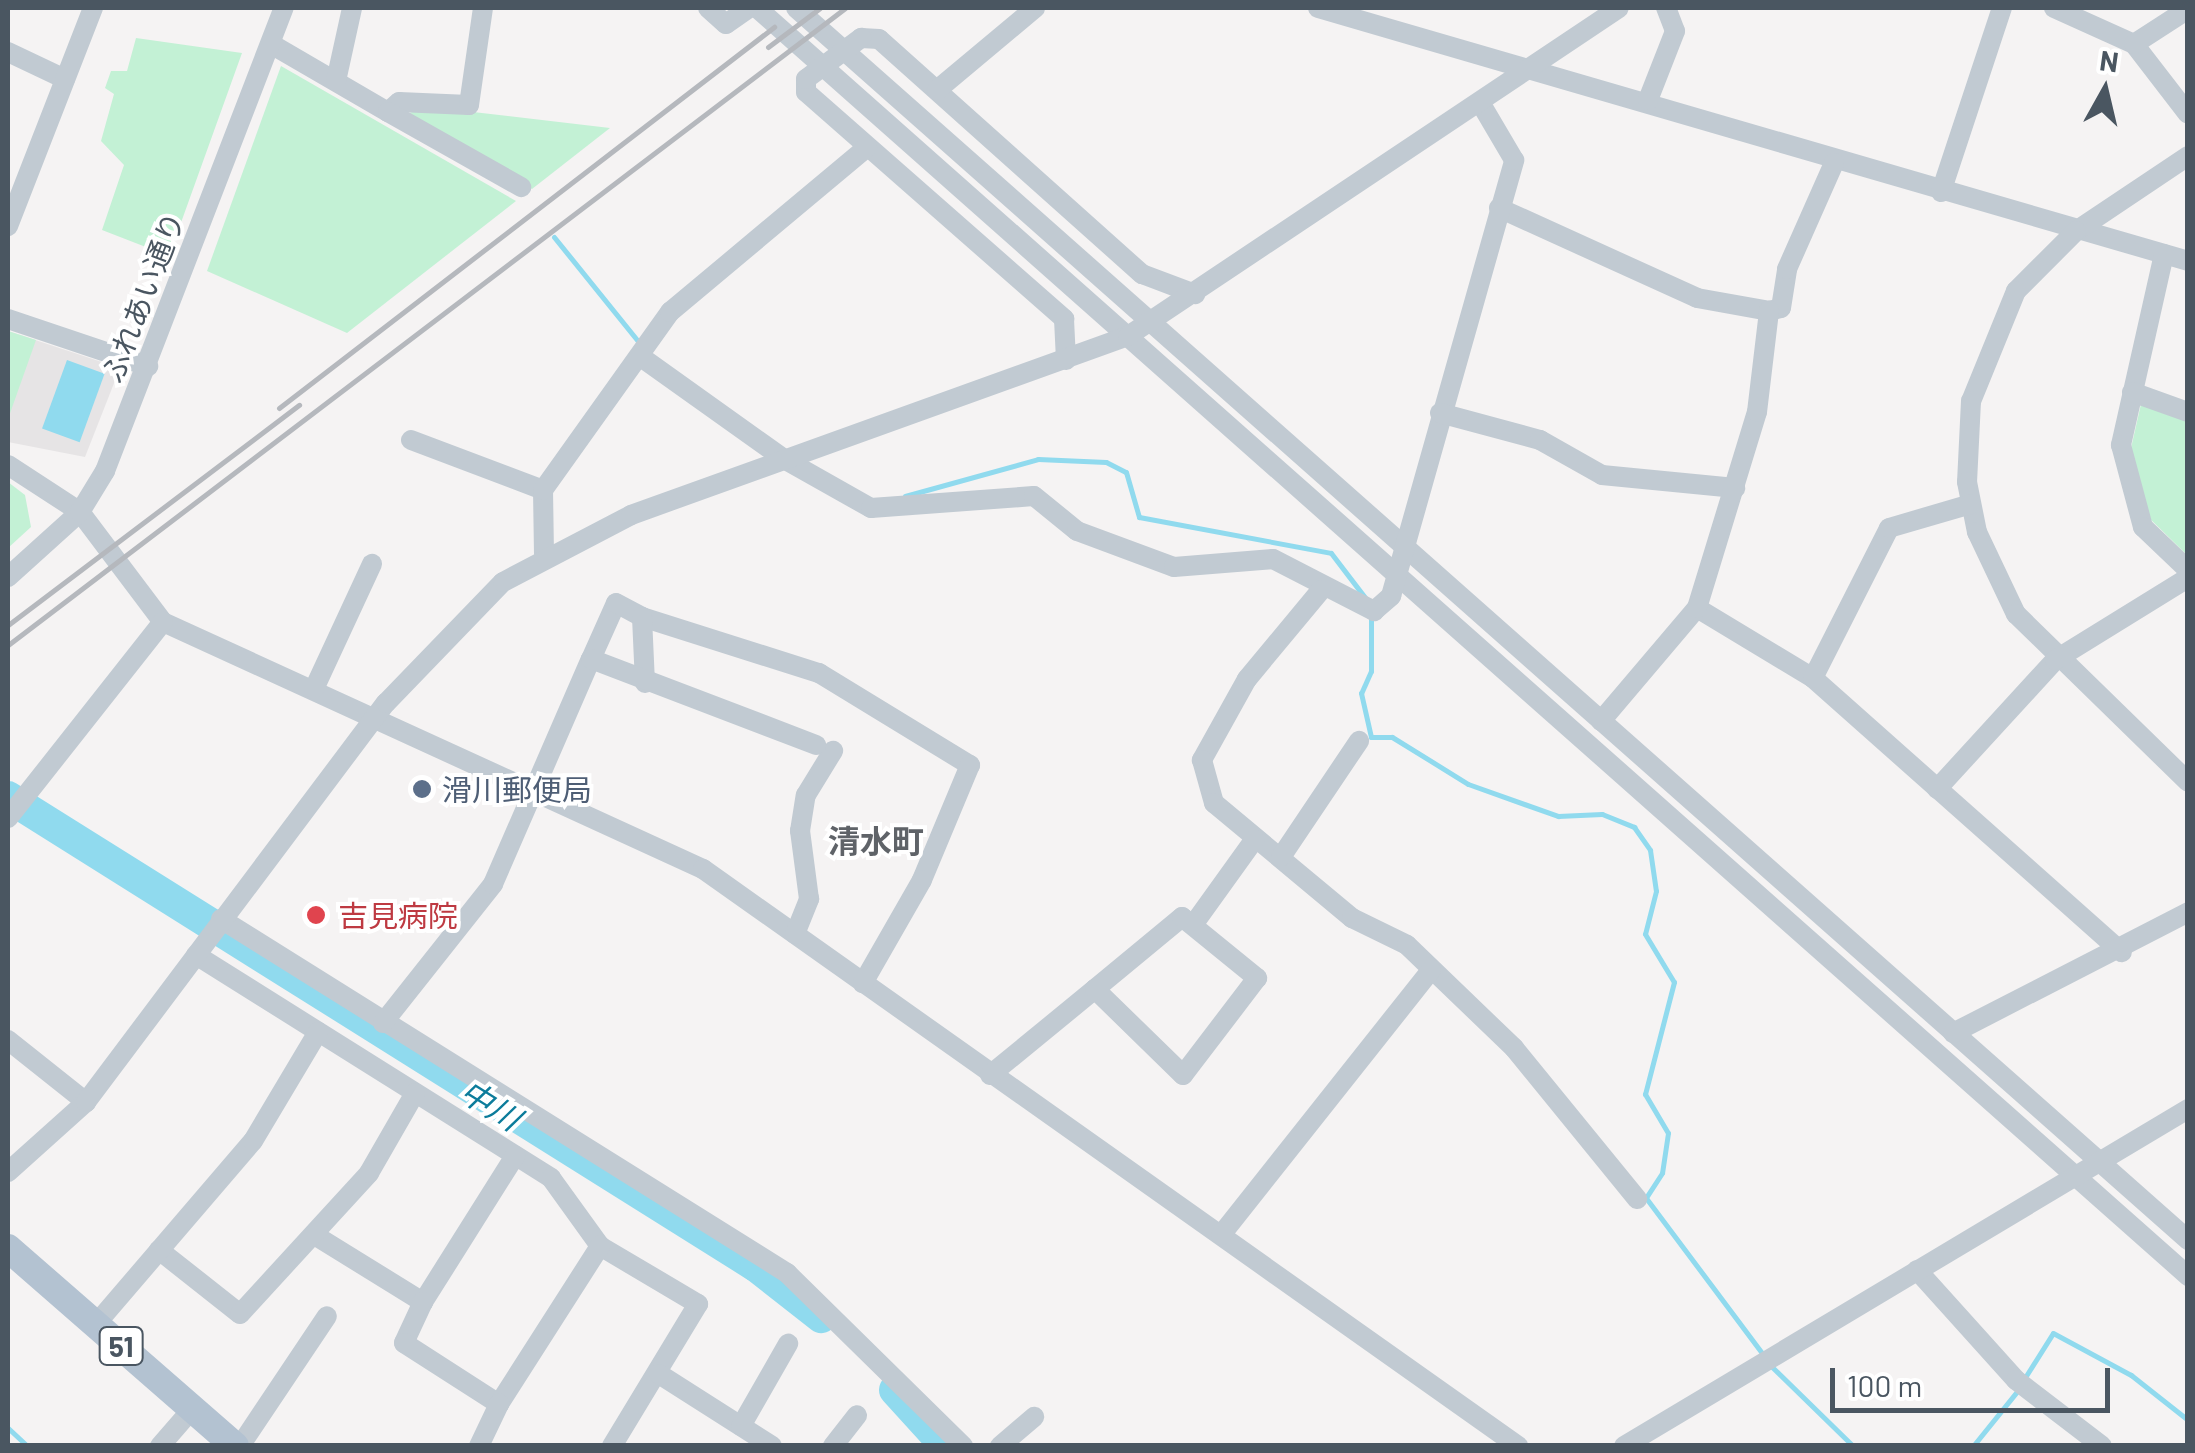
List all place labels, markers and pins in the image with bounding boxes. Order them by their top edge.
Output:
place label: 滑川郵便局 [442,771,592,807]
marker: 滑川郵便局 [411,778,433,800]
place label: 吉見病院 [338,897,458,933]
marker: 吉見病院 [303,902,329,928]

